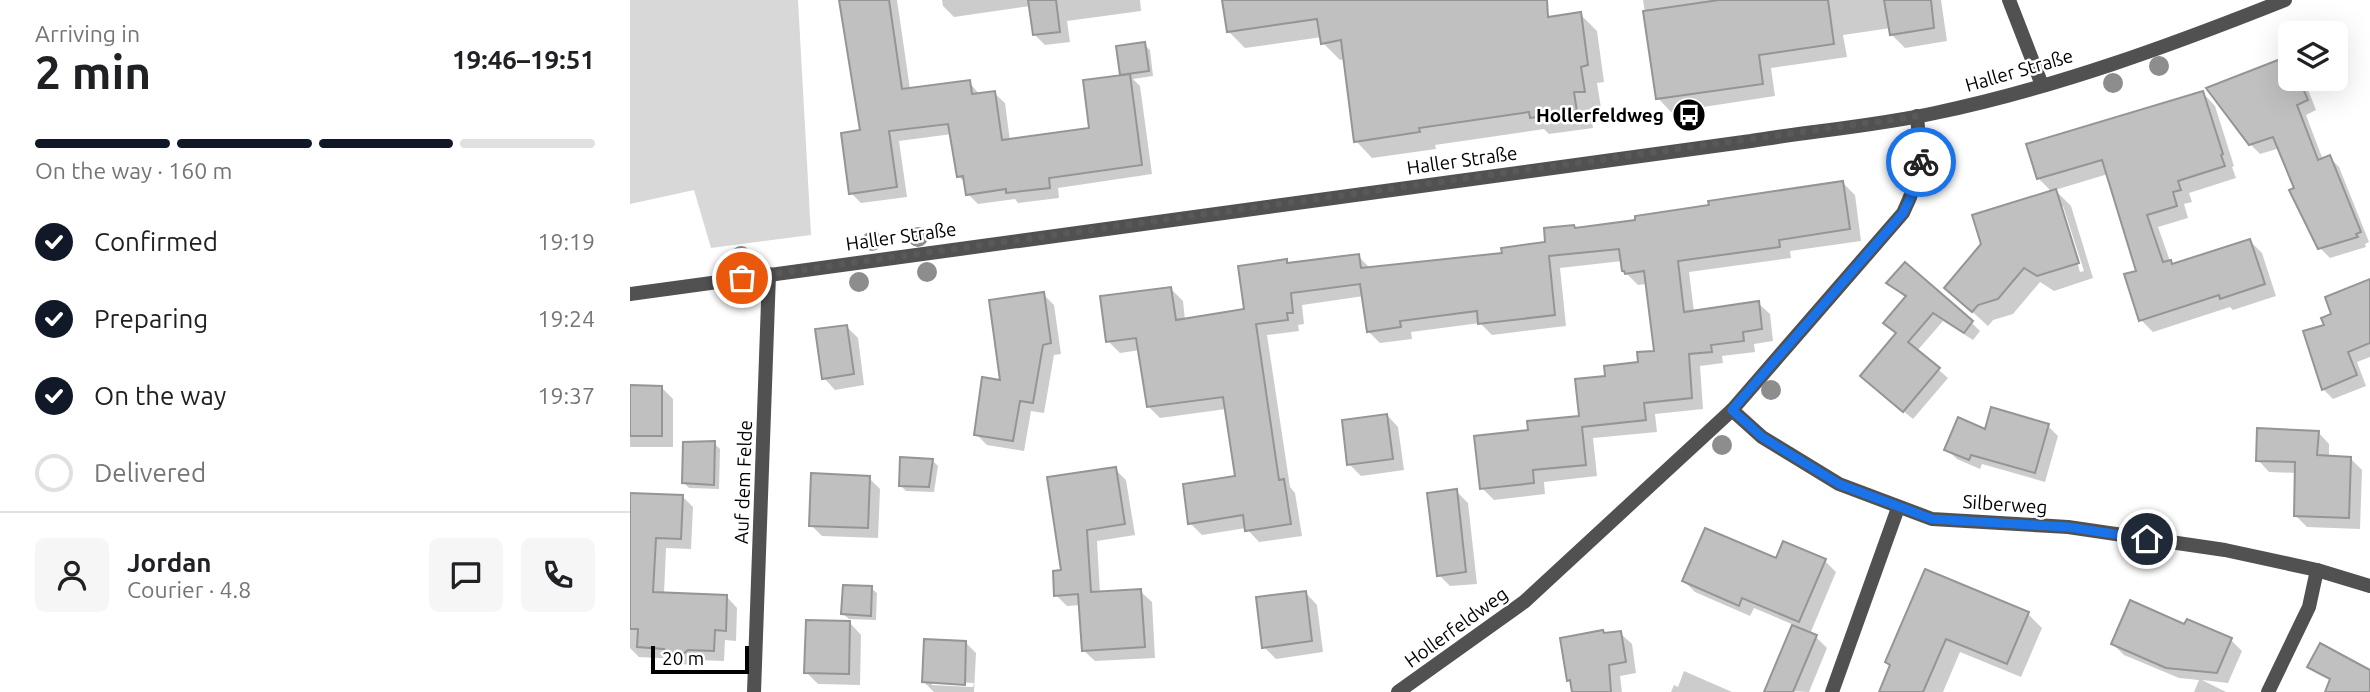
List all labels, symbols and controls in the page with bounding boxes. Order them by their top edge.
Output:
text: Arriving in [35,21,140,46]
map controls [2278,21,2348,91]
button: layers [2278,21,2348,91]
street label: Haller Straße [1962,44,2076,96]
text: 19:46–19:51 [452,45,595,74]
text: 2 min [35,46,151,98]
bus stop icon: Hollerfeldweg [1670,96,1708,134]
place label: Hollerfeldweg [1536,104,1664,126]
courier [1886,127,1956,197]
street label: Haller Straße [1405,141,1519,179]
icon: bike [1902,143,1940,181]
text: On the way · 160 m [35,158,232,183]
street label: Haller Straße [844,217,958,255]
icon: check [35,223,73,261]
text: Confirmed [94,227,218,256]
text: 19:19 [537,229,595,254]
pin [712,248,772,308]
icon: bag [723,259,761,297]
icon: check [35,300,73,338]
text: Preparing [94,304,208,333]
text: 19:24 [537,306,595,331]
icon: check [35,377,73,415]
text: On the way [94,381,226,410]
text: 19:37 [537,383,595,408]
street label: Auf dem Felde [730,420,756,544]
text: Delivered [94,458,206,487]
street label: Silberweg [1962,490,2048,518]
pin [2117,509,2177,569]
icon: home [2128,520,2166,558]
button: person [35,538,109,612]
button: chat [429,538,503,612]
button: phone [521,538,595,612]
text: Jordan [127,548,212,577]
text: Courier · 4.8 [127,577,251,602]
street label: Hollerfeldweg [1400,582,1512,672]
scale bar [651,643,749,675]
text: 20 m [662,647,704,669]

